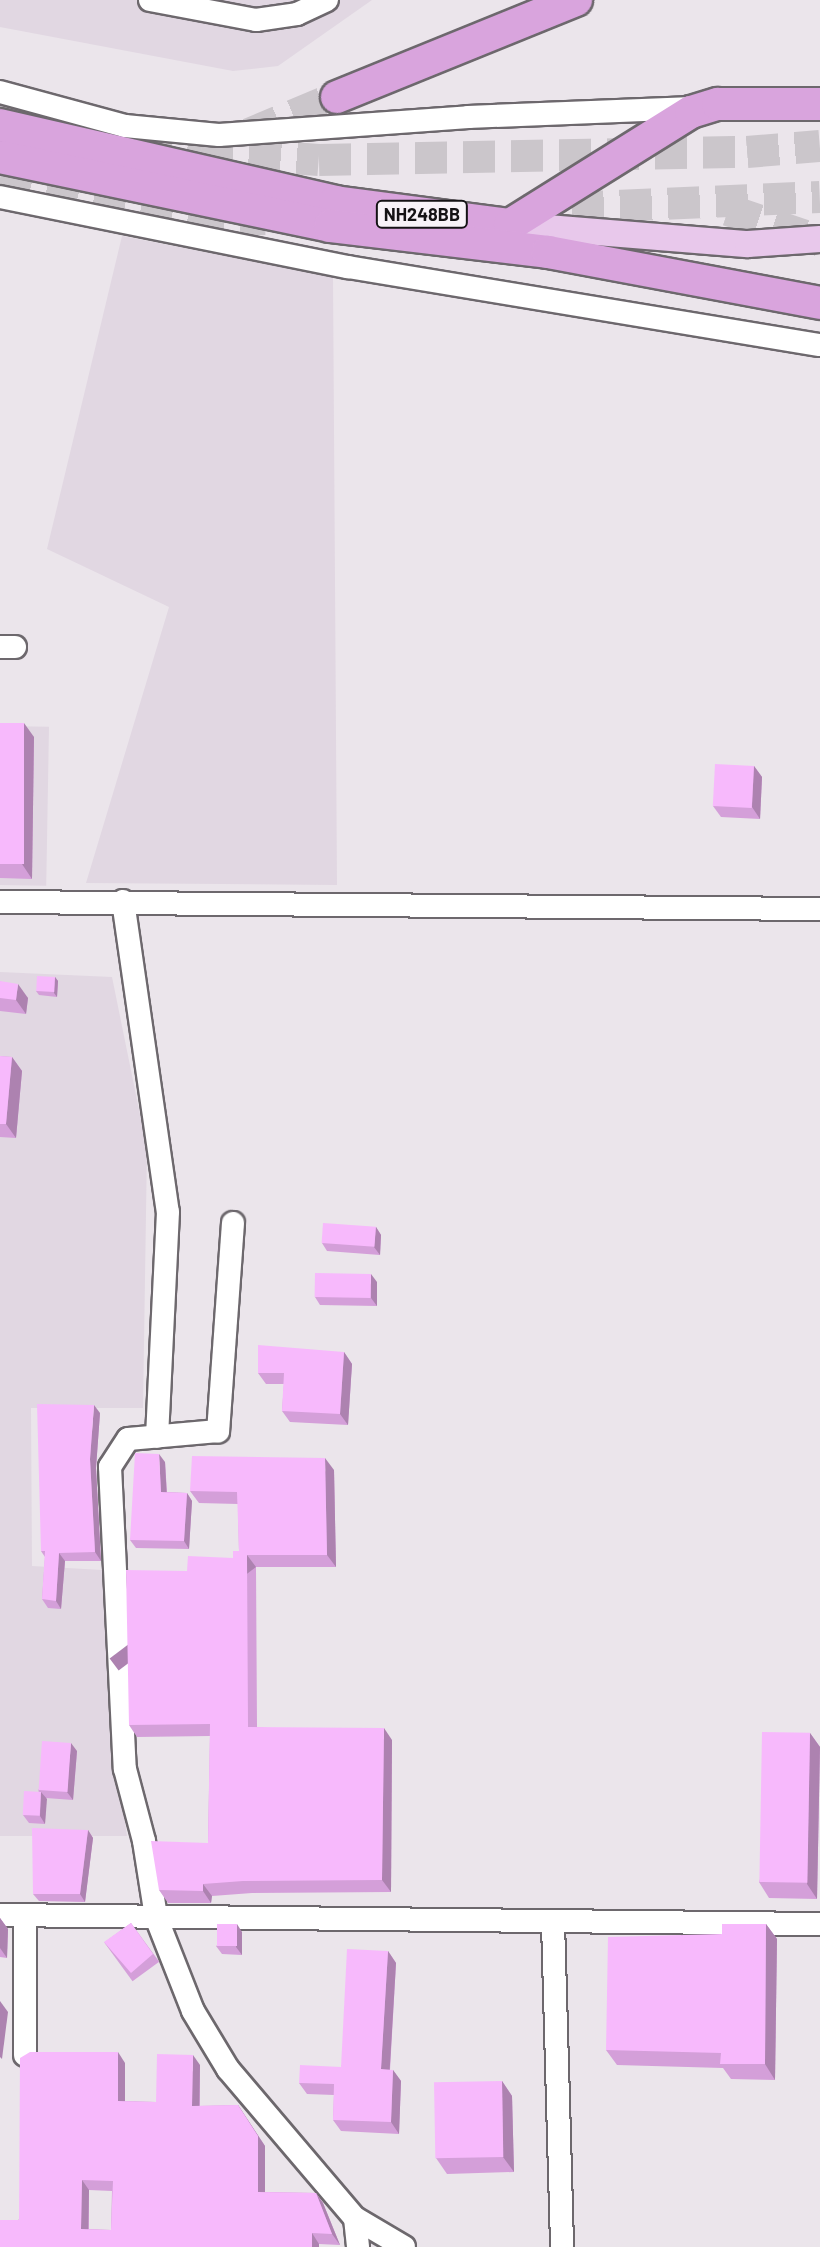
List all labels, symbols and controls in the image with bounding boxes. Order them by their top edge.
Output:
road number: NH248BB [374,200,470,228]

